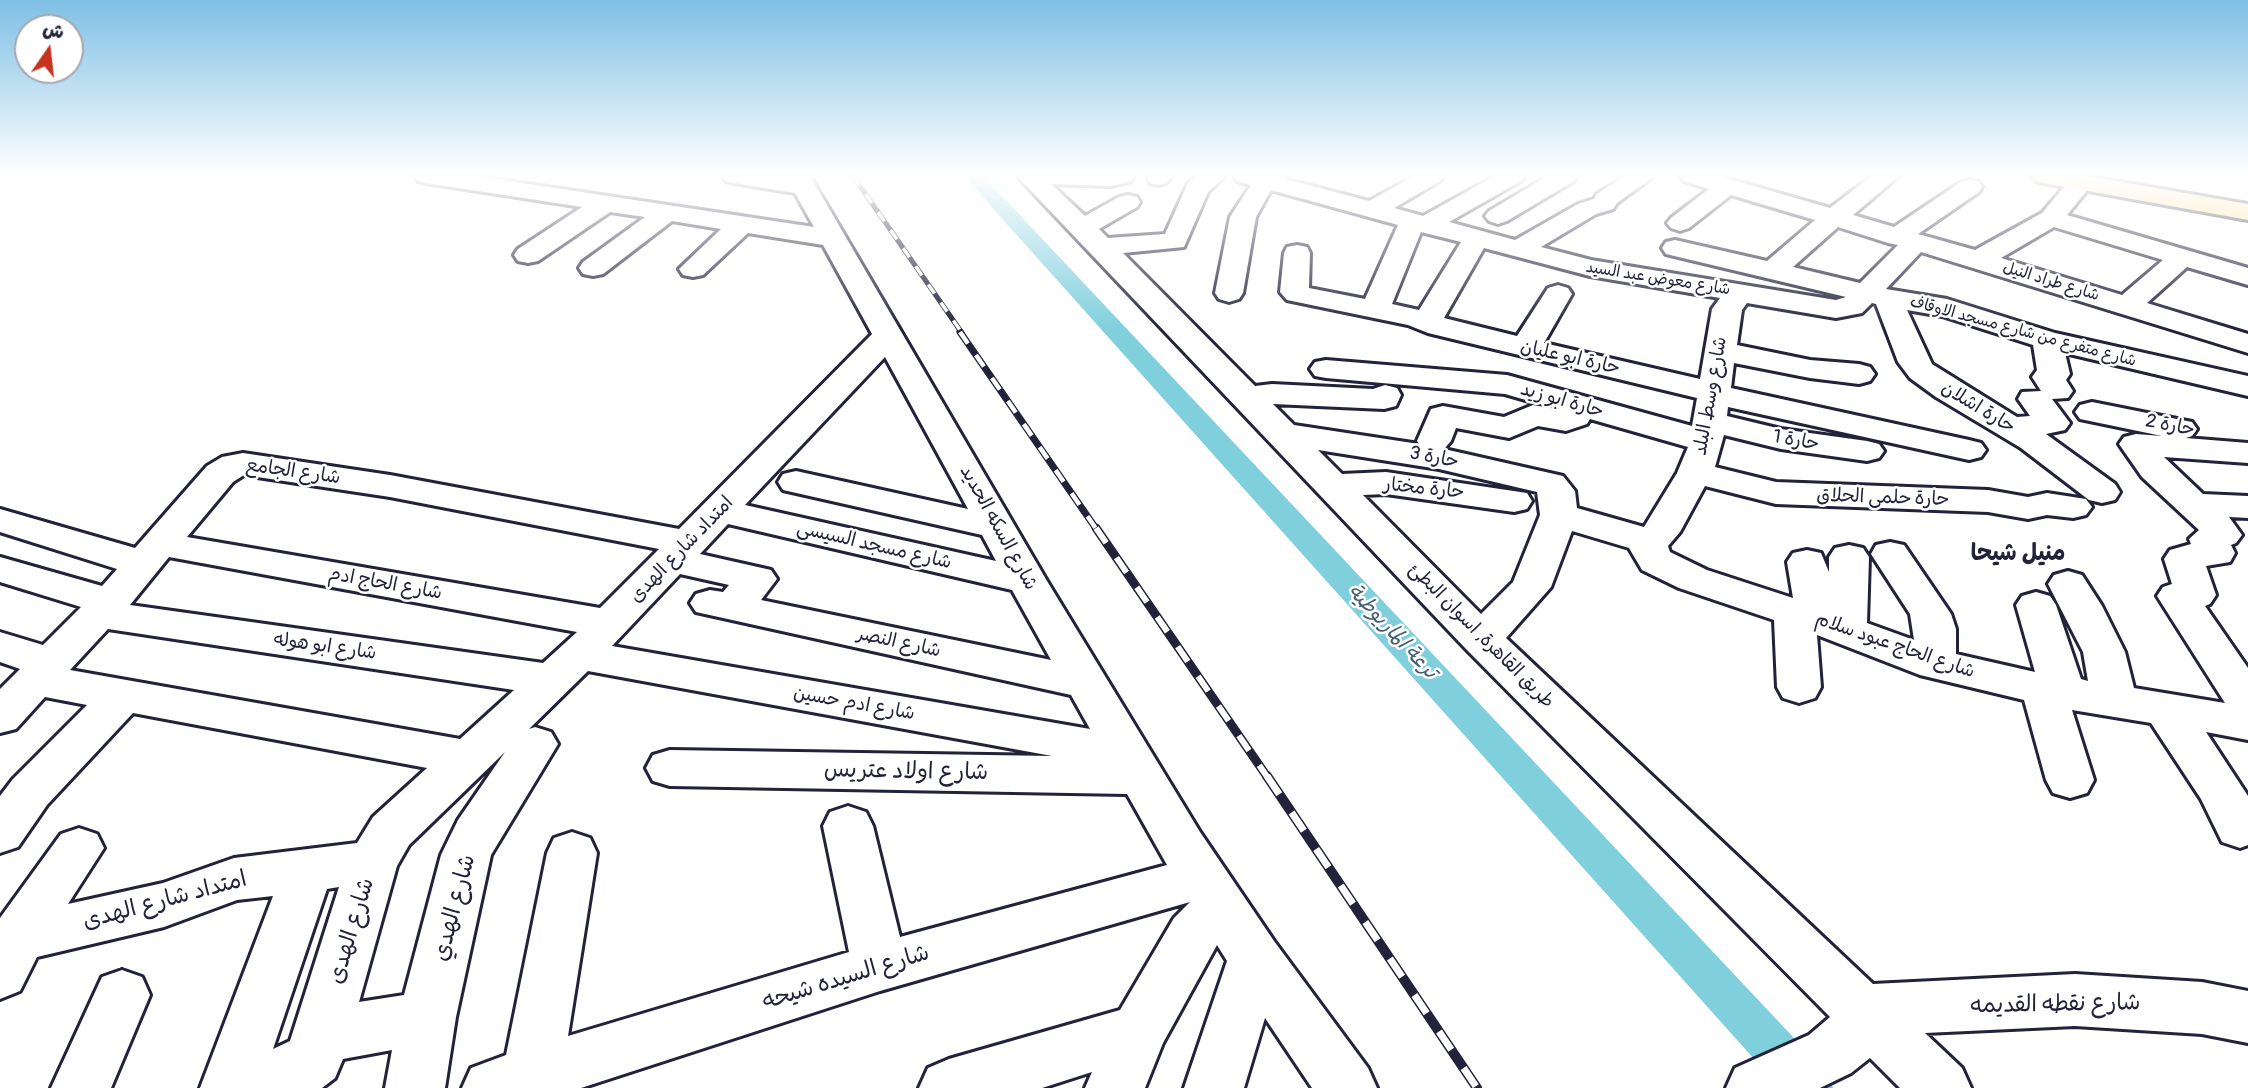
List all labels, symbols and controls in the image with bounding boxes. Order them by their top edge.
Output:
north arrow [14,14,84,84]
text: ش [41,16,67,45]
street label: شارع معوض عبد السيد [1584,258,1732,300]
street label: شارع طراد النيل [2000,258,2102,306]
street label: شارع متفرع من شارع مسجد الاوقاف [1908,293,2138,371]
street label: حارة ابو عليان [1518,335,1622,381]
street label: شارع وسط البلد [1689,335,1733,457]
street label: حارة اشلان [1937,377,2019,439]
street label: حارة ابو زيد [1518,378,1606,424]
street label: حارة 2 [2143,410,2197,442]
street label: حارة 1 [1771,426,1821,456]
street label: حارة 3 [1407,442,1461,474]
street label: شارع الجامع [244,454,342,490]
street label: شارع السكه الحديد [954,462,1042,594]
street label: حارة مختار [1383,473,1465,505]
street label: حارة حلمى الحلاق [1816,484,1950,512]
street label: امتداد شارع الهدى [625,492,739,608]
street label: شارع مسجد السيسى [794,517,954,575]
district label: منيل شيحا [1971,540,2065,568]
street label: طريق القاهرة, اسوان البطئ [1404,559,1558,713]
street label: شارع الحاج ادم [326,563,444,605]
water label: ترعة الماريوطية [1342,579,1442,685]
street label: شارع الحاج عبود سلام [1812,608,1978,684]
street label: شارع النصر [855,623,943,663]
street label: شارع ابو هوله [272,629,378,665]
street label: شارع ادم حسين [791,682,917,726]
street label: شارع اولاد عتريس [823,757,989,787]
street label: شارع الهدي [428,852,482,964]
street label: امتداد شارع الهدى [80,866,250,936]
street label: شارع الهدى [323,875,381,987]
street label: شارع السيده شيحه [759,940,933,1016]
street label: شارع نقطه القديمه [1969,990,2141,1020]

